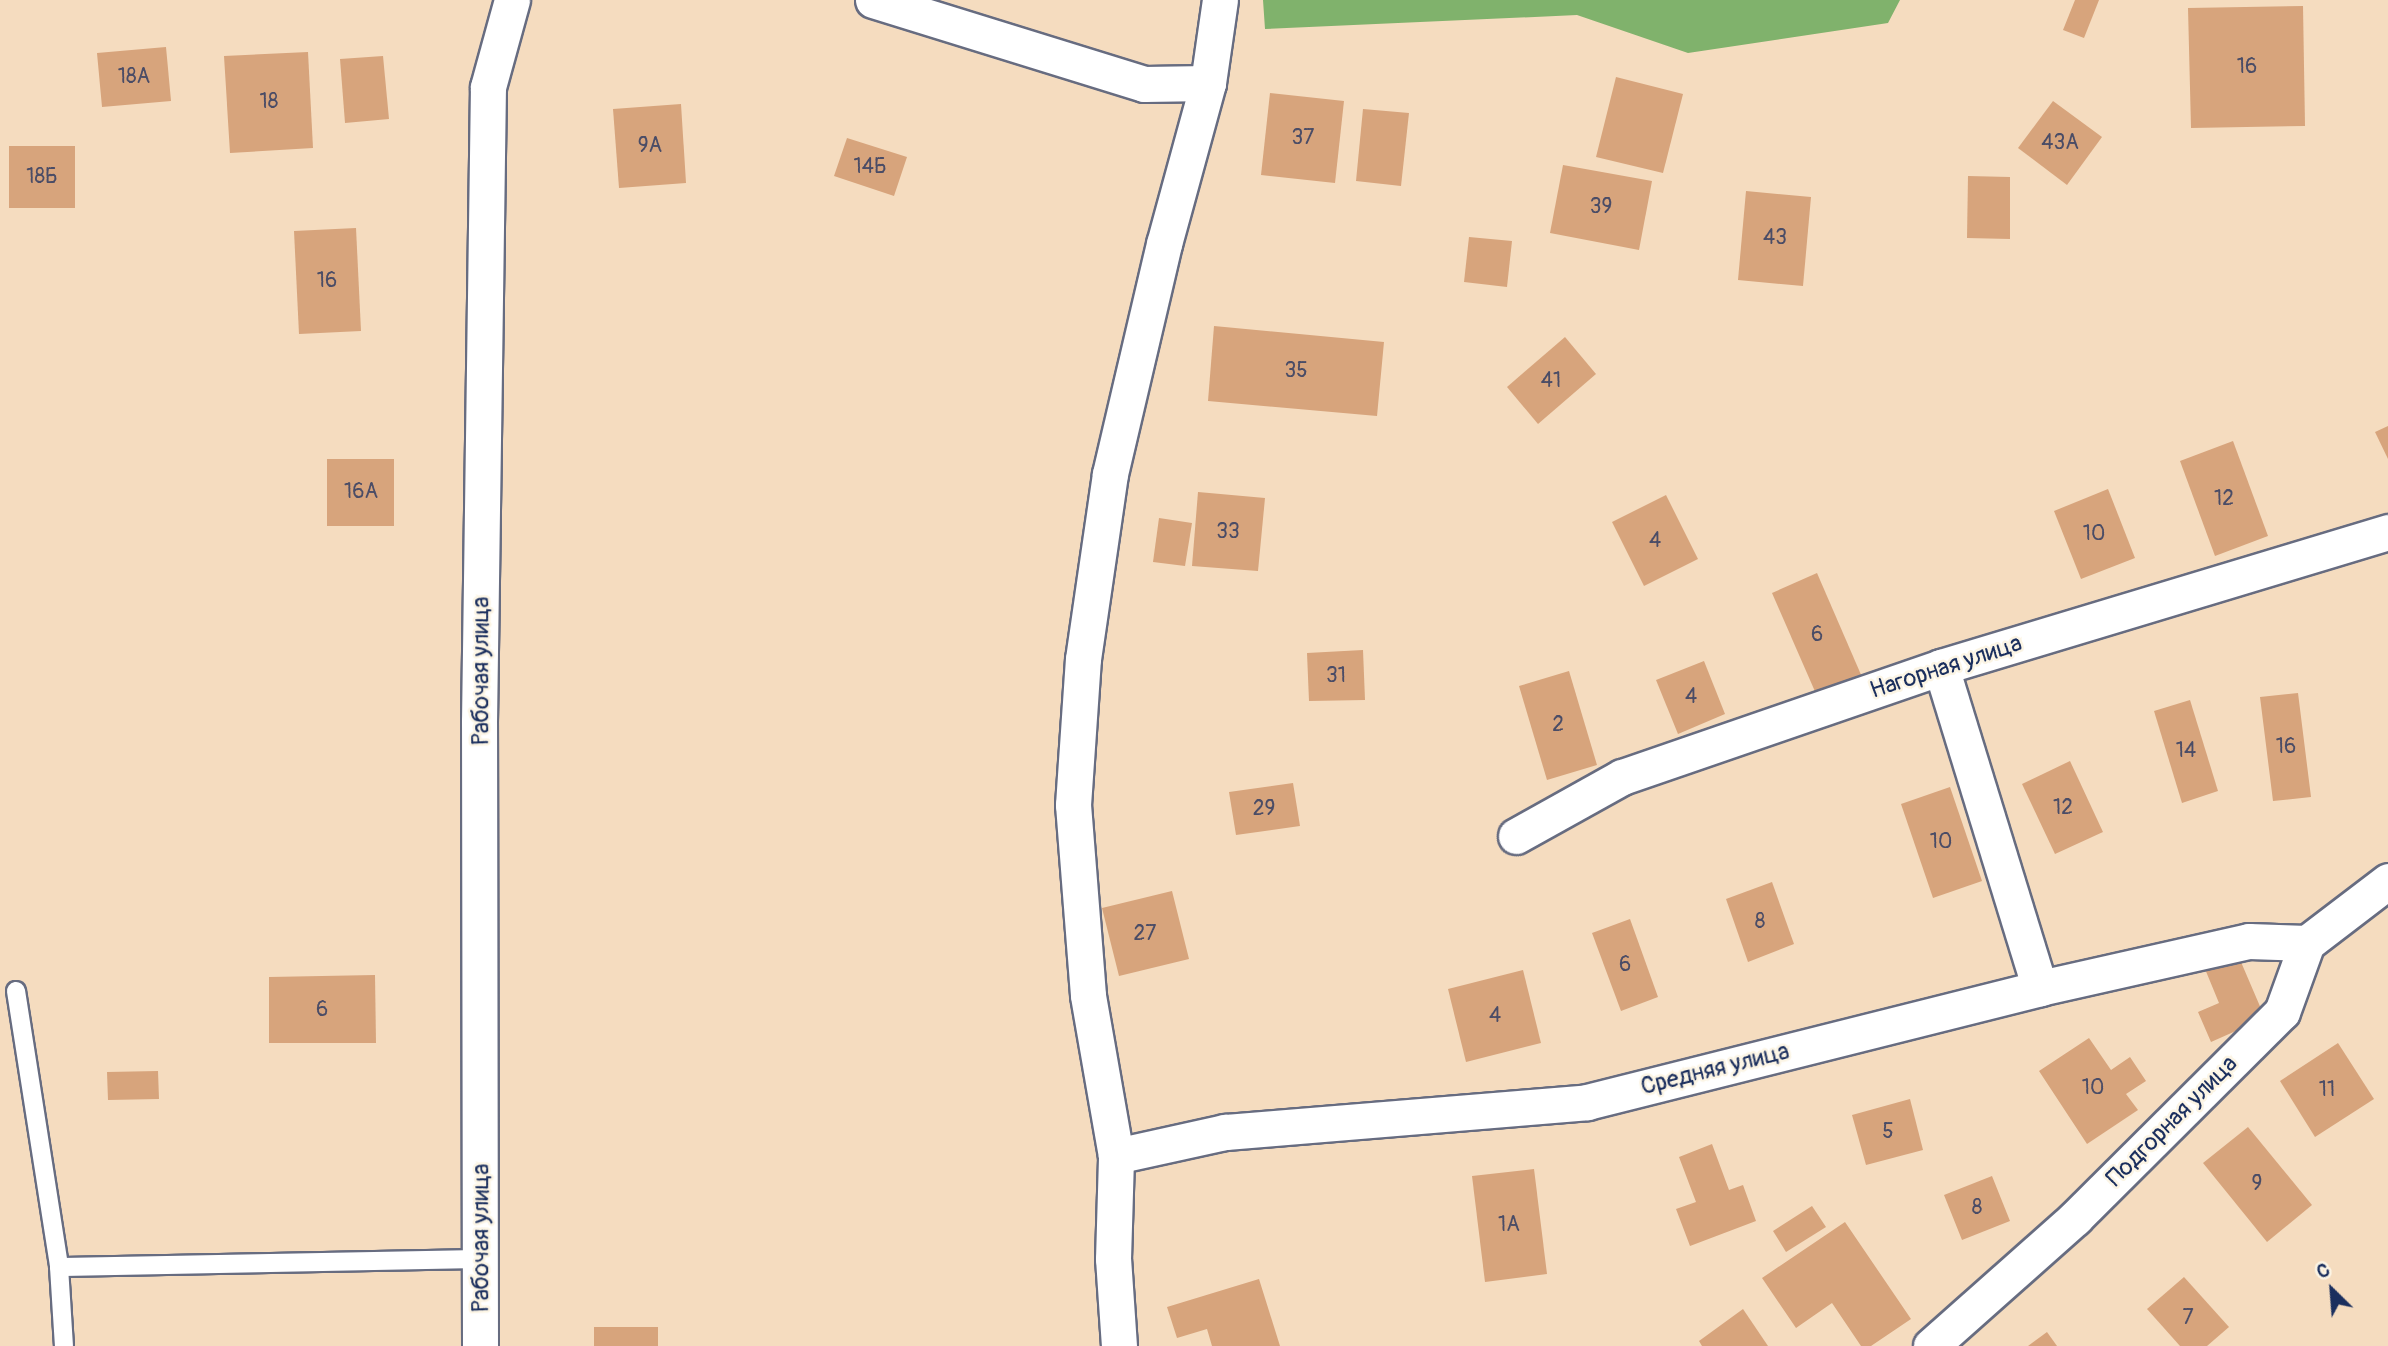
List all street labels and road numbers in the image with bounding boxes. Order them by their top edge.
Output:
street label: Рабочая улица [467,597,495,745]
street label: Нагорная улица [1866,629,2026,705]
street label: Средняя улица [1638,1037,1792,1101]
street label: Подгорная улица [2100,1049,2244,1193]
street label: Рабочая улица [467,1164,495,1312]

